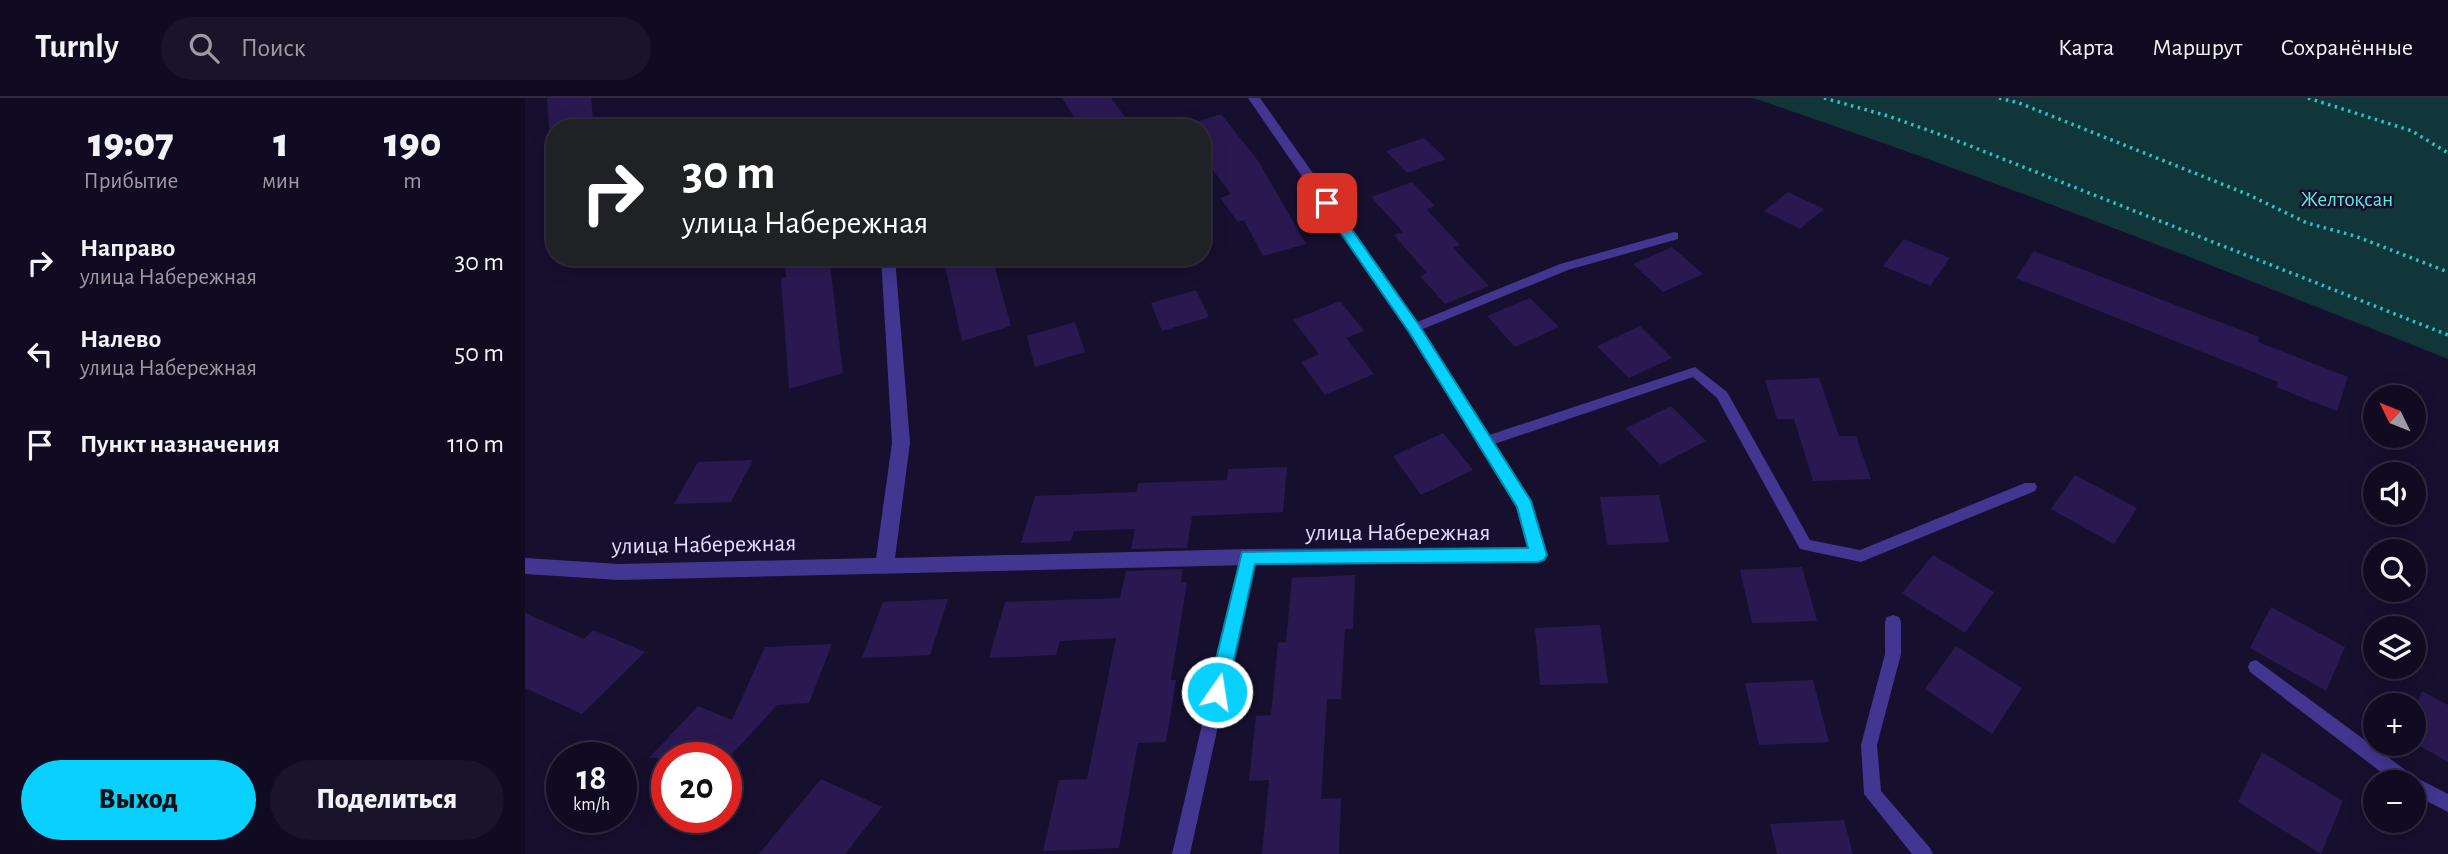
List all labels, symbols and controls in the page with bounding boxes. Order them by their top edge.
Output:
search box [161,17,651,80]
icon: search [185,29,223,67]
text: Turnly [35,31,119,64]
text: Поиск [241,35,306,61]
text: Карта [2058,36,2114,60]
text: Маршрут [2152,36,2242,60]
text: Сохранённые [2280,36,2413,60]
text: 19:07 [88,122,174,164]
text: 1 [273,122,289,164]
text: 190 [384,122,441,164]
icon: right [567,147,658,238]
text: 30 m [682,149,776,198]
text: Прибытие [84,170,178,193]
text: мин [262,170,300,193]
text: m [403,170,422,193]
pin [1297,173,1357,233]
icon: arrive [1308,184,1346,222]
park label: Желтоқсан [2301,189,2393,210]
text: улица Набережная [682,207,928,239]
text: Направо [80,235,175,261]
icon: right [21,244,59,282]
text: 30 m [454,249,504,275]
text: улица Набережная [80,266,257,289]
text: Налево [80,326,161,352]
icon: left [21,335,59,373]
text: 50 m [454,340,504,366]
text: улица Набережная [80,357,257,380]
north arrow [2363,385,2425,448]
map controls [2363,385,2426,833]
icon: arrive [21,426,59,464]
text: Пункт назначения [80,431,280,457]
text: 110 m [447,431,504,457]
button: sound [2363,462,2426,525]
street label: улица Набережная [1305,521,1490,545]
street label: улица Набережная [610,531,797,559]
button: search [2363,539,2426,602]
button: layers [2363,616,2426,679]
position arrow [1180,655,1254,729]
button: + [2363,693,2426,756]
speed limit sign: 20 [651,742,742,833]
button: Выход [21,760,256,840]
button: Поделиться [270,760,504,840]
text: 18 [577,761,606,796]
button: − [2363,770,2426,833]
text: km/h [573,796,610,814]

